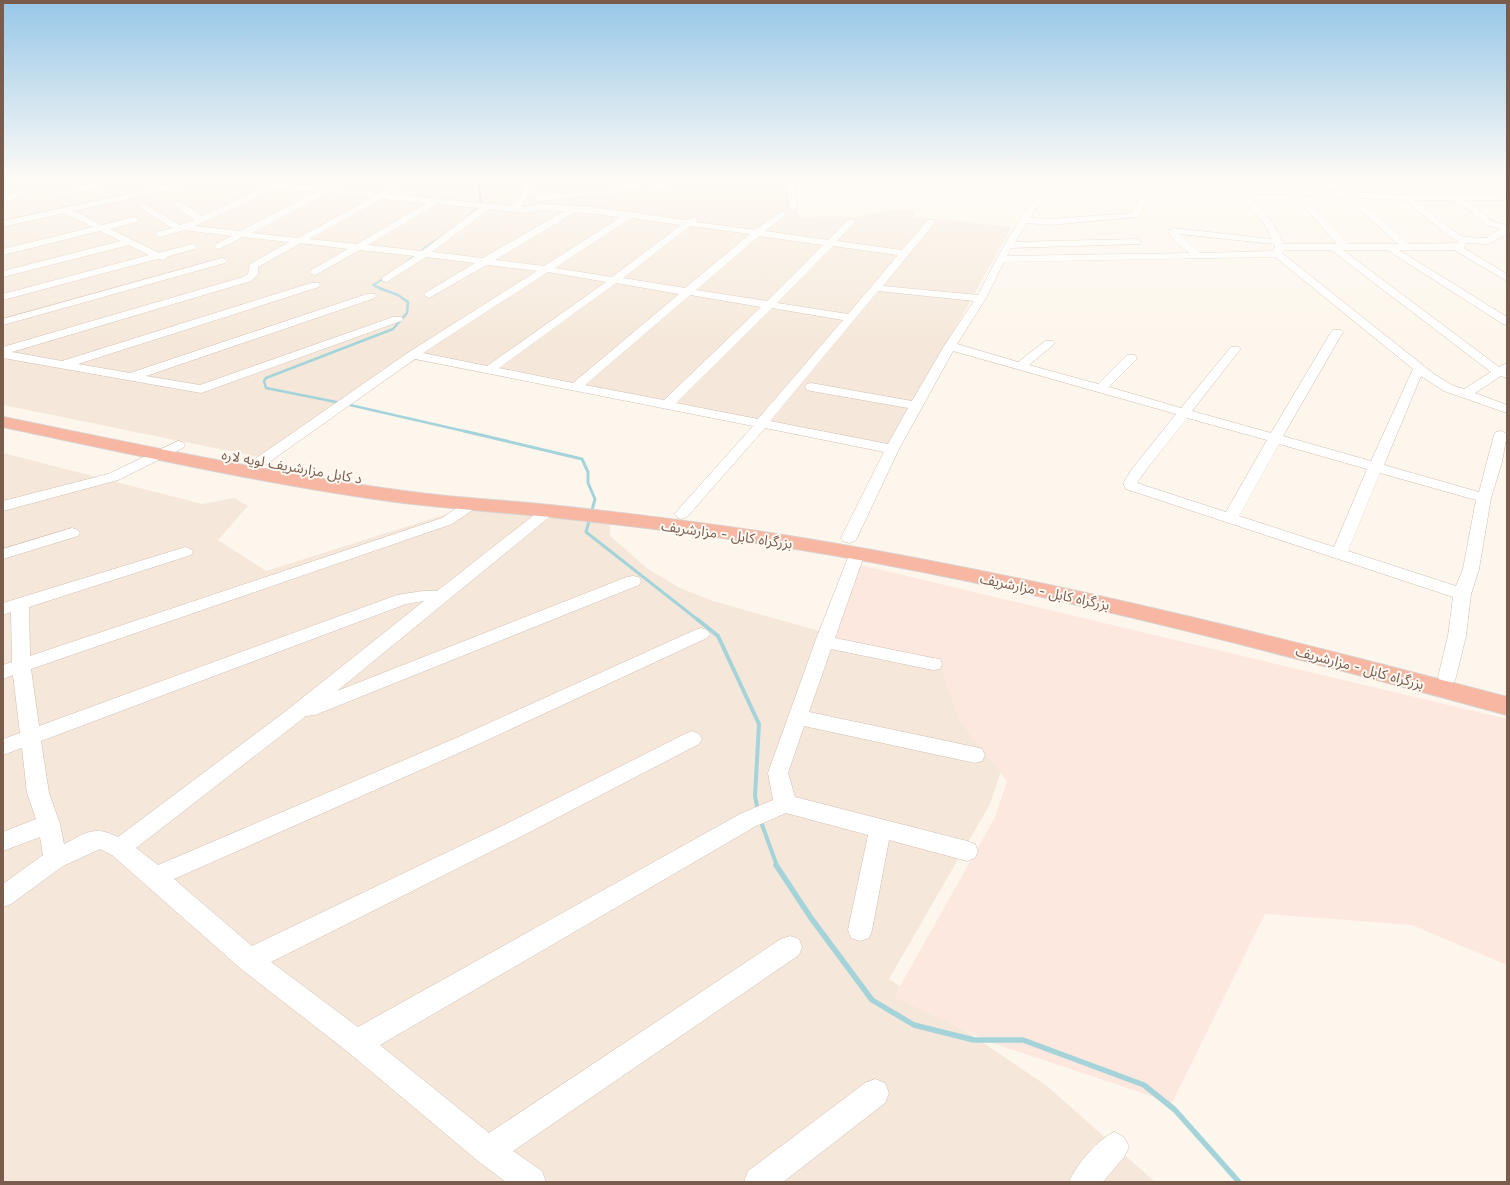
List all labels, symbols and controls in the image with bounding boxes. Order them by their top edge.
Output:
street label: د کابل مزارشریف لویه لاره [220,445,364,488]
street label: بزرگراه کابل - مزارشریف [660,516,794,553]
street label: بزرگراه کابل - مزارشریف [978,569,1112,614]
street label: بزرگراه کابل - مزارشریف [1294,642,1426,693]

